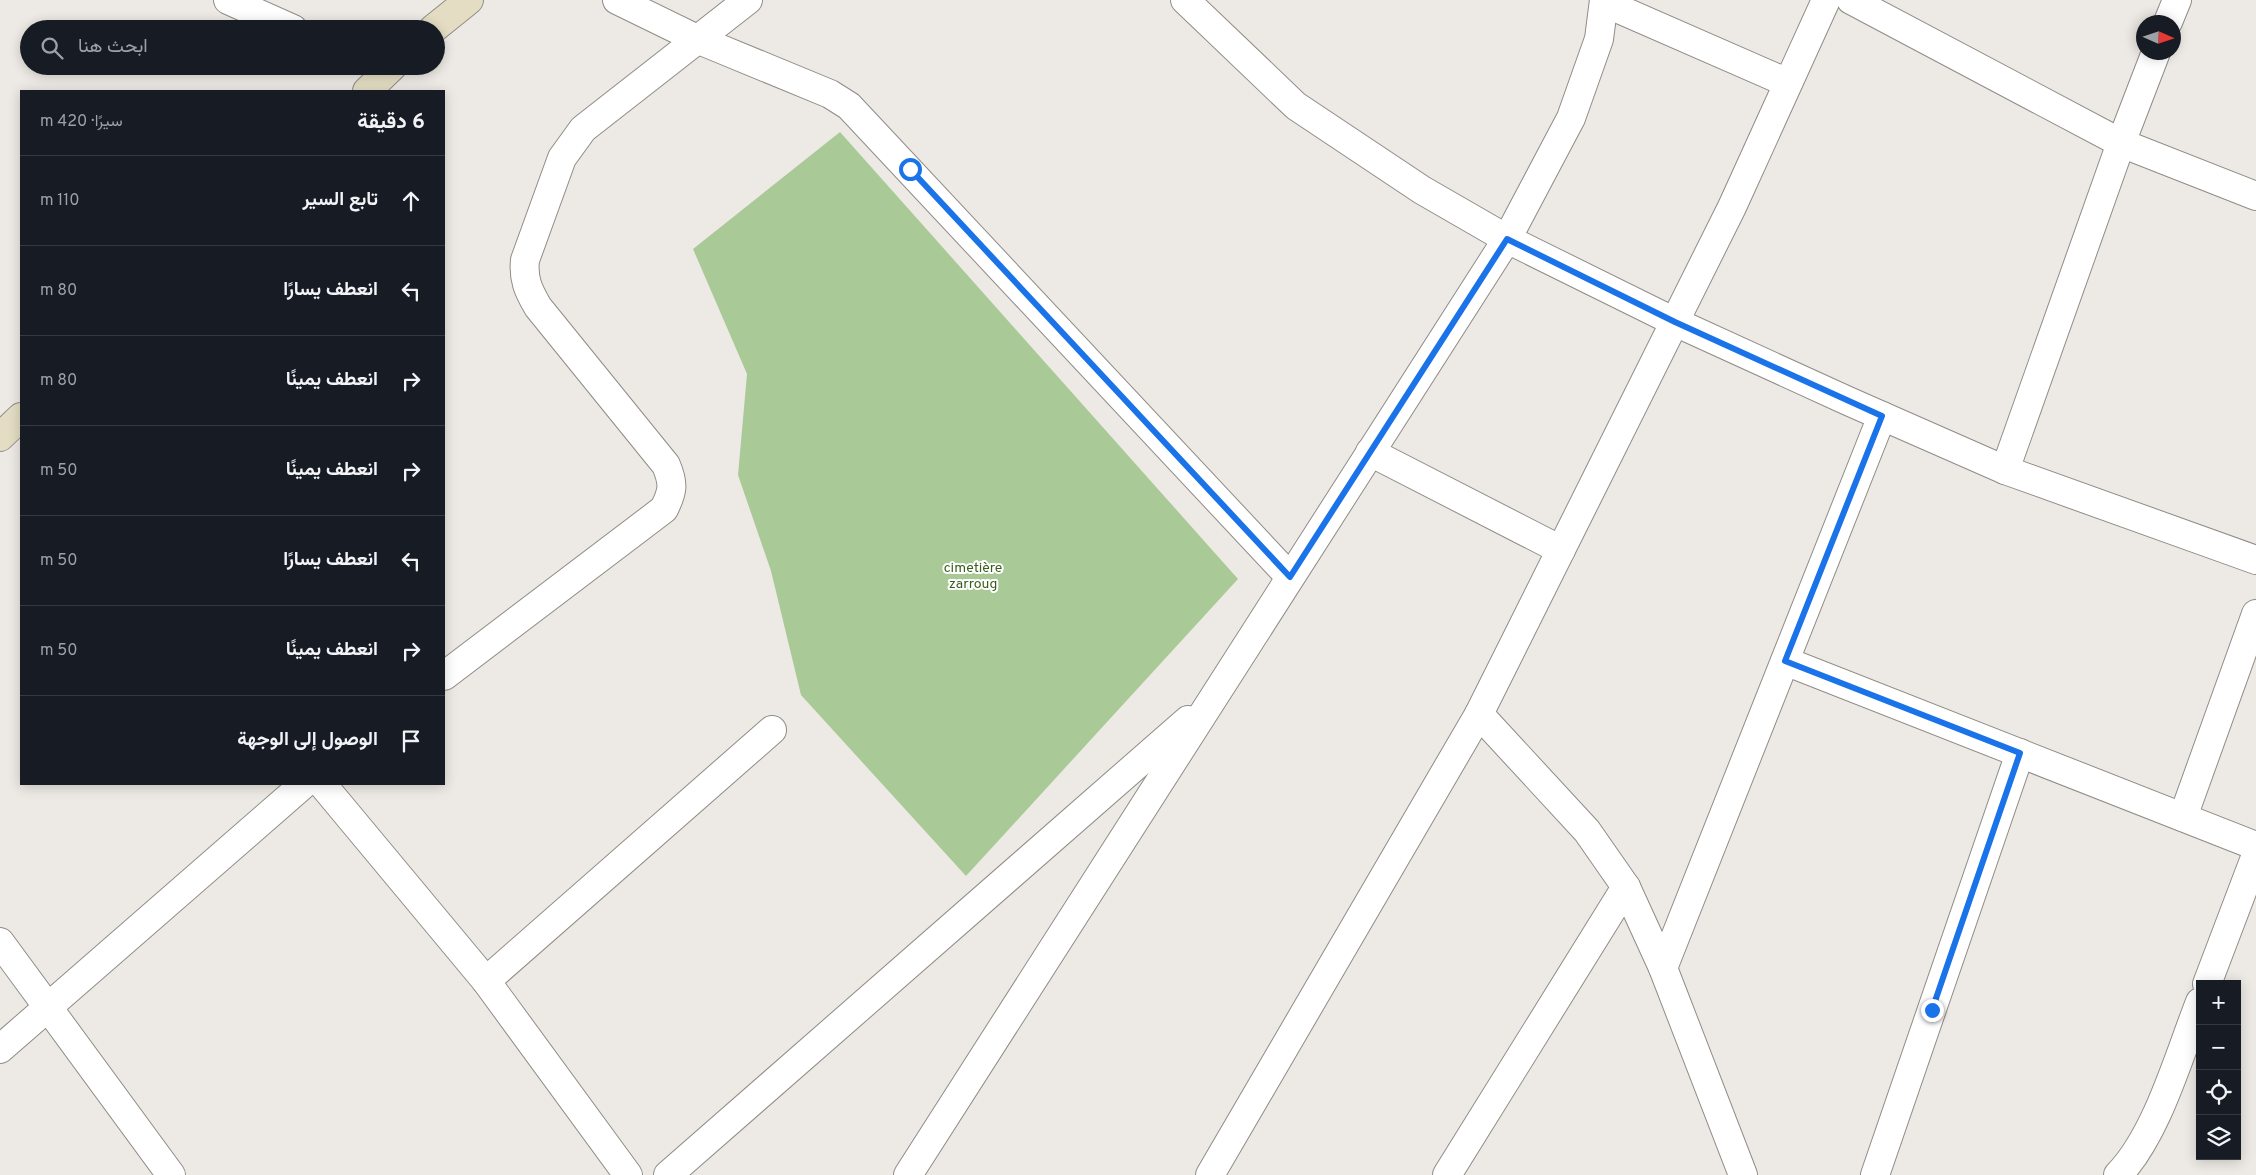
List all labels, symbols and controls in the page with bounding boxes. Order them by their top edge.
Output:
north arrow [2136,15,2181,60]
search box [20,20,445,75]
icon: search [38,34,66,62]
text: ابحث هنا [78,35,148,59]
text: 6 دقيقة [357,109,425,136]
text: سيرًا · 420 m [40,112,123,132]
route start [899,158,922,181]
icon: ahead [397,187,425,215]
text: تابع السير [302,188,378,212]
text: 110 m [40,191,80,211]
icon: left [397,277,425,305]
text: انعطف يسارًا [283,278,378,302]
text: 80 m [40,281,77,301]
icon: right [397,367,425,395]
text: انعطف يمينًا [286,368,378,392]
text: 80 m [40,371,77,391]
icon: right [397,457,425,485]
text: انعطف يمينًا [286,458,378,482]
text: 50 m [40,461,78,481]
icon: left [397,547,425,575]
text: انعطف يسارًا [283,548,378,572]
text: 50 m [40,551,78,571]
park label: cimetière zarroug [944,560,1002,593]
icon: right [397,637,425,665]
text: انعطف يمينًا [286,638,378,662]
text: 50 m [40,641,78,661]
icon: arrive [397,727,425,755]
text: الوصول إلى الوجهة [237,728,378,752]
map controls [2196,980,2241,1160]
button: + [2196,980,2241,1025]
route end [1921,999,1944,1022]
button: − [2196,1025,2241,1070]
button: locate [2196,1070,2241,1115]
button: layers [2196,1115,2241,1160]

